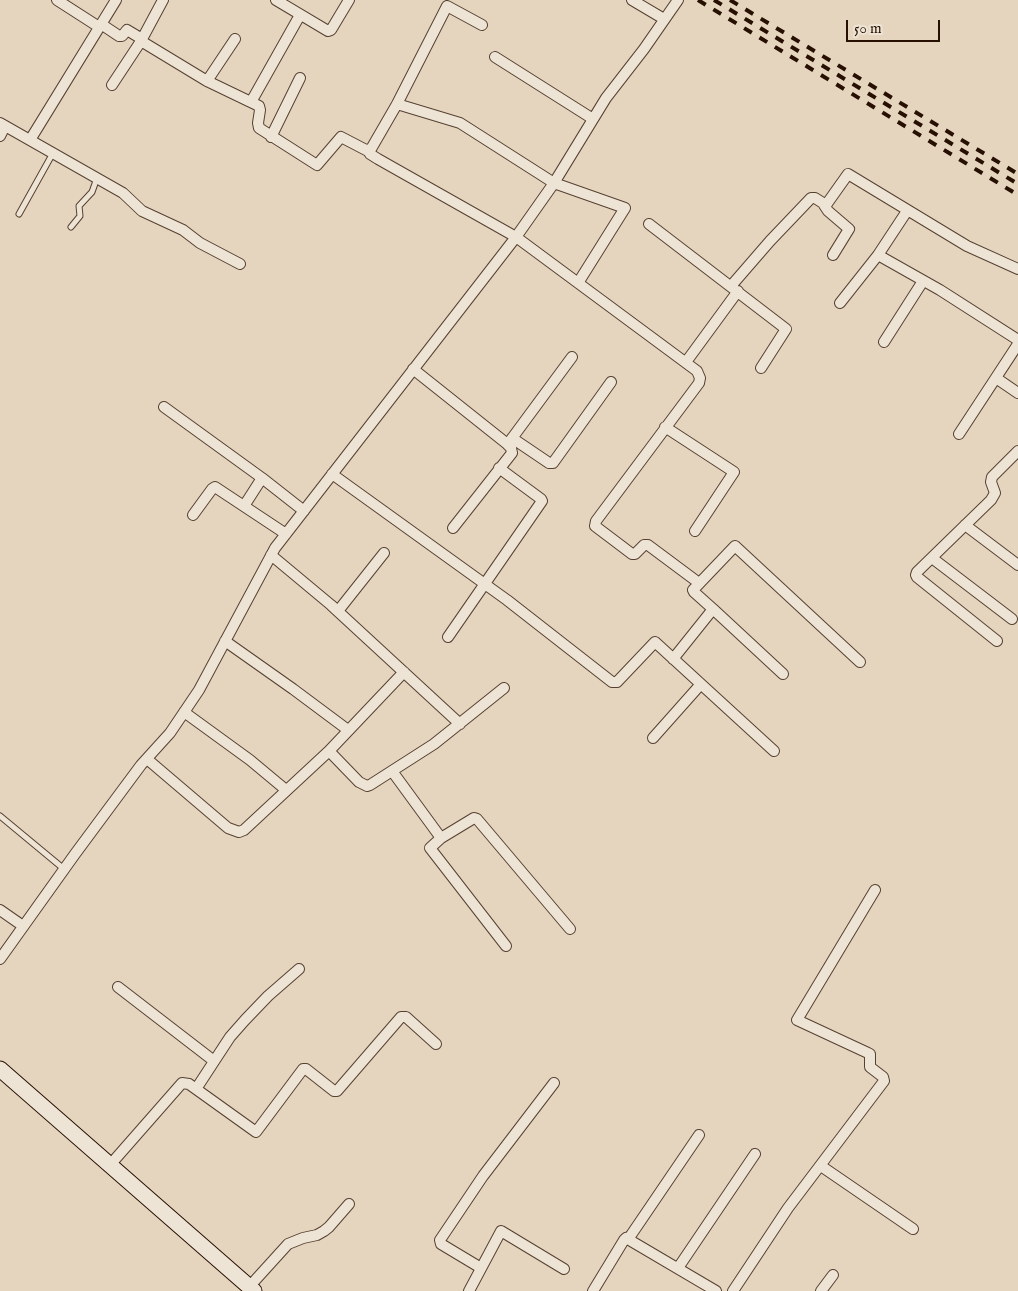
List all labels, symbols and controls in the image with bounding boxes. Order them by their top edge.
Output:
scale bar [848,10,942,42]
text: 50 m [854,19,882,38]

